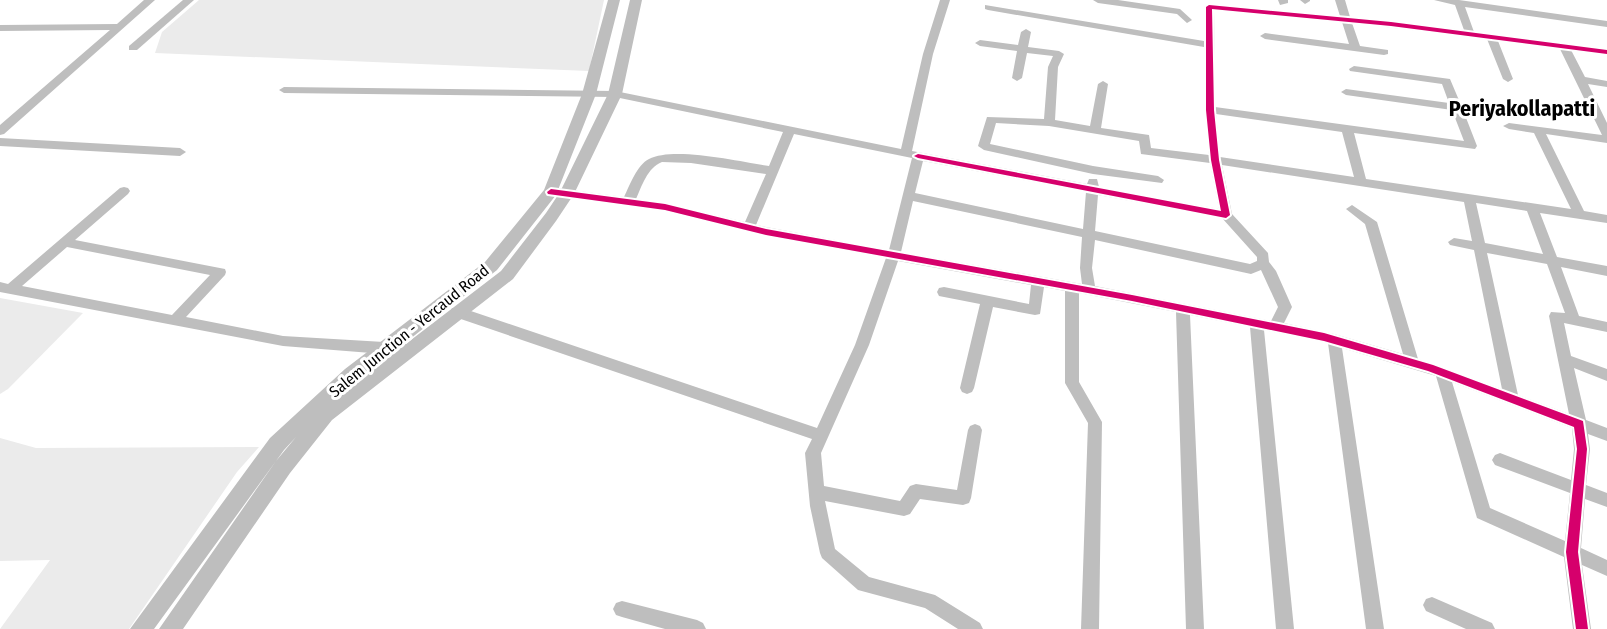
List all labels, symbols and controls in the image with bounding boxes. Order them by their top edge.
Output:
district label: Periyakollapatti [1449,95,1595,122]
street label: Salem Junction - Yercaud Road [325,261,493,401]

